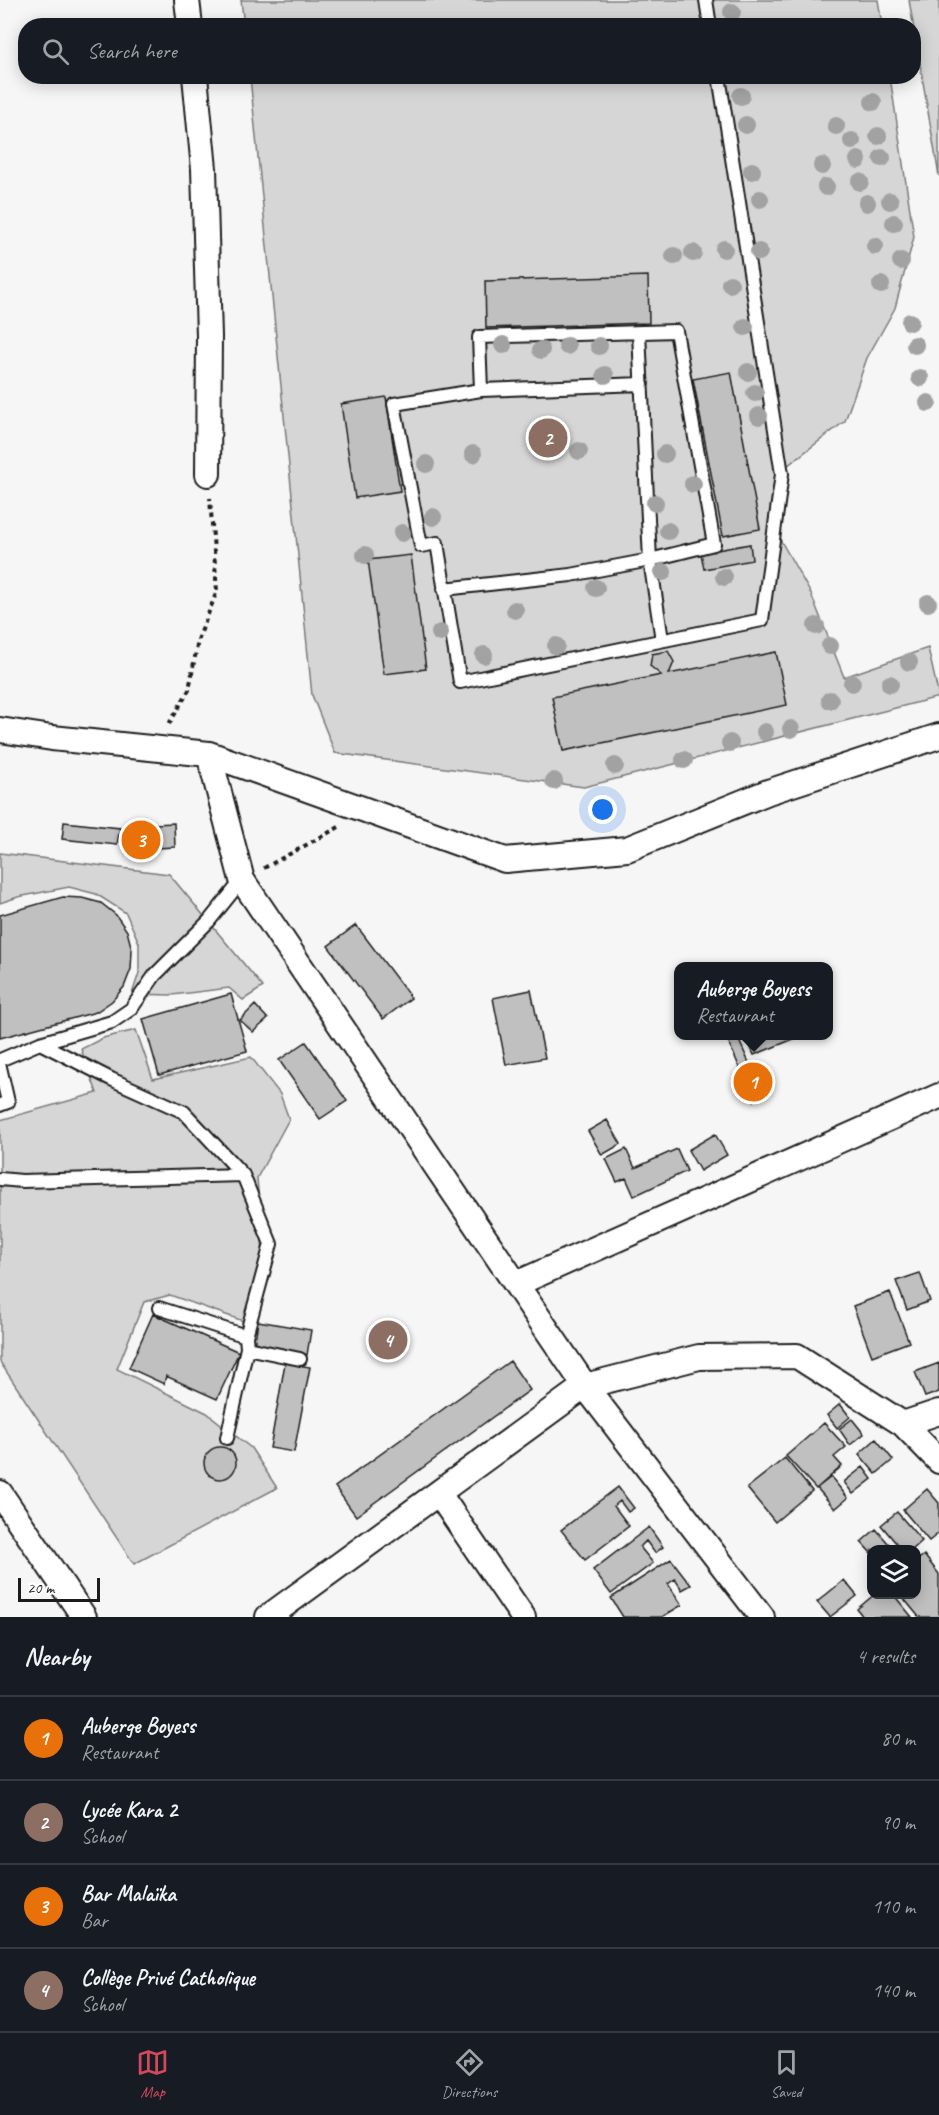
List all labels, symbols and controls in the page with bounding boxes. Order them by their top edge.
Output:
search box [18,18,921,84]
icon: search [39,35,72,68]
text: Search here [87,37,177,65]
pin: 2 [528,416,568,460]
your location [588,795,617,824]
pin: 3 [122,818,160,862]
popup [674,962,833,1040]
text: Auberge Boyess [696,975,811,1003]
text: Restaurant [696,1003,774,1028]
pin: 1 [734,1060,772,1104]
pin: 4 [368,1318,408,1362]
map controls [867,1545,921,1599]
button: layers [867,1545,921,1599]
scale bar [18,1575,100,1602]
text: 20 m [27,1578,54,1598]
text: Nearby [24,1640,89,1673]
text: 4 results [856,1644,915,1669]
text: Auberge Boyess [81,1712,195,1740]
text: 1 [39,1726,48,1751]
text: 80 m [881,1726,915,1751]
text: Restaurant [81,1740,158,1765]
text: Lycée Kara 2 [81,1796,177,1824]
text: 2 [39,1810,48,1835]
text: 90 m [881,1810,915,1835]
text: School [81,1824,124,1849]
text: Bar Malaïka [81,1880,176,1908]
text: 3 [39,1894,48,1919]
text: 110 m [872,1894,915,1919]
text: Bar [81,1908,107,1933]
text: Collège Privé Catholique [81,1964,255,1992]
text: 4 [39,1978,48,2003]
text: 140 m [872,1978,915,2003]
text: School [81,1992,124,2017]
tab: Map [136,2046,169,2102]
tab: Directions [442,2046,497,2102]
tab: Saved [770,2046,803,2102]

